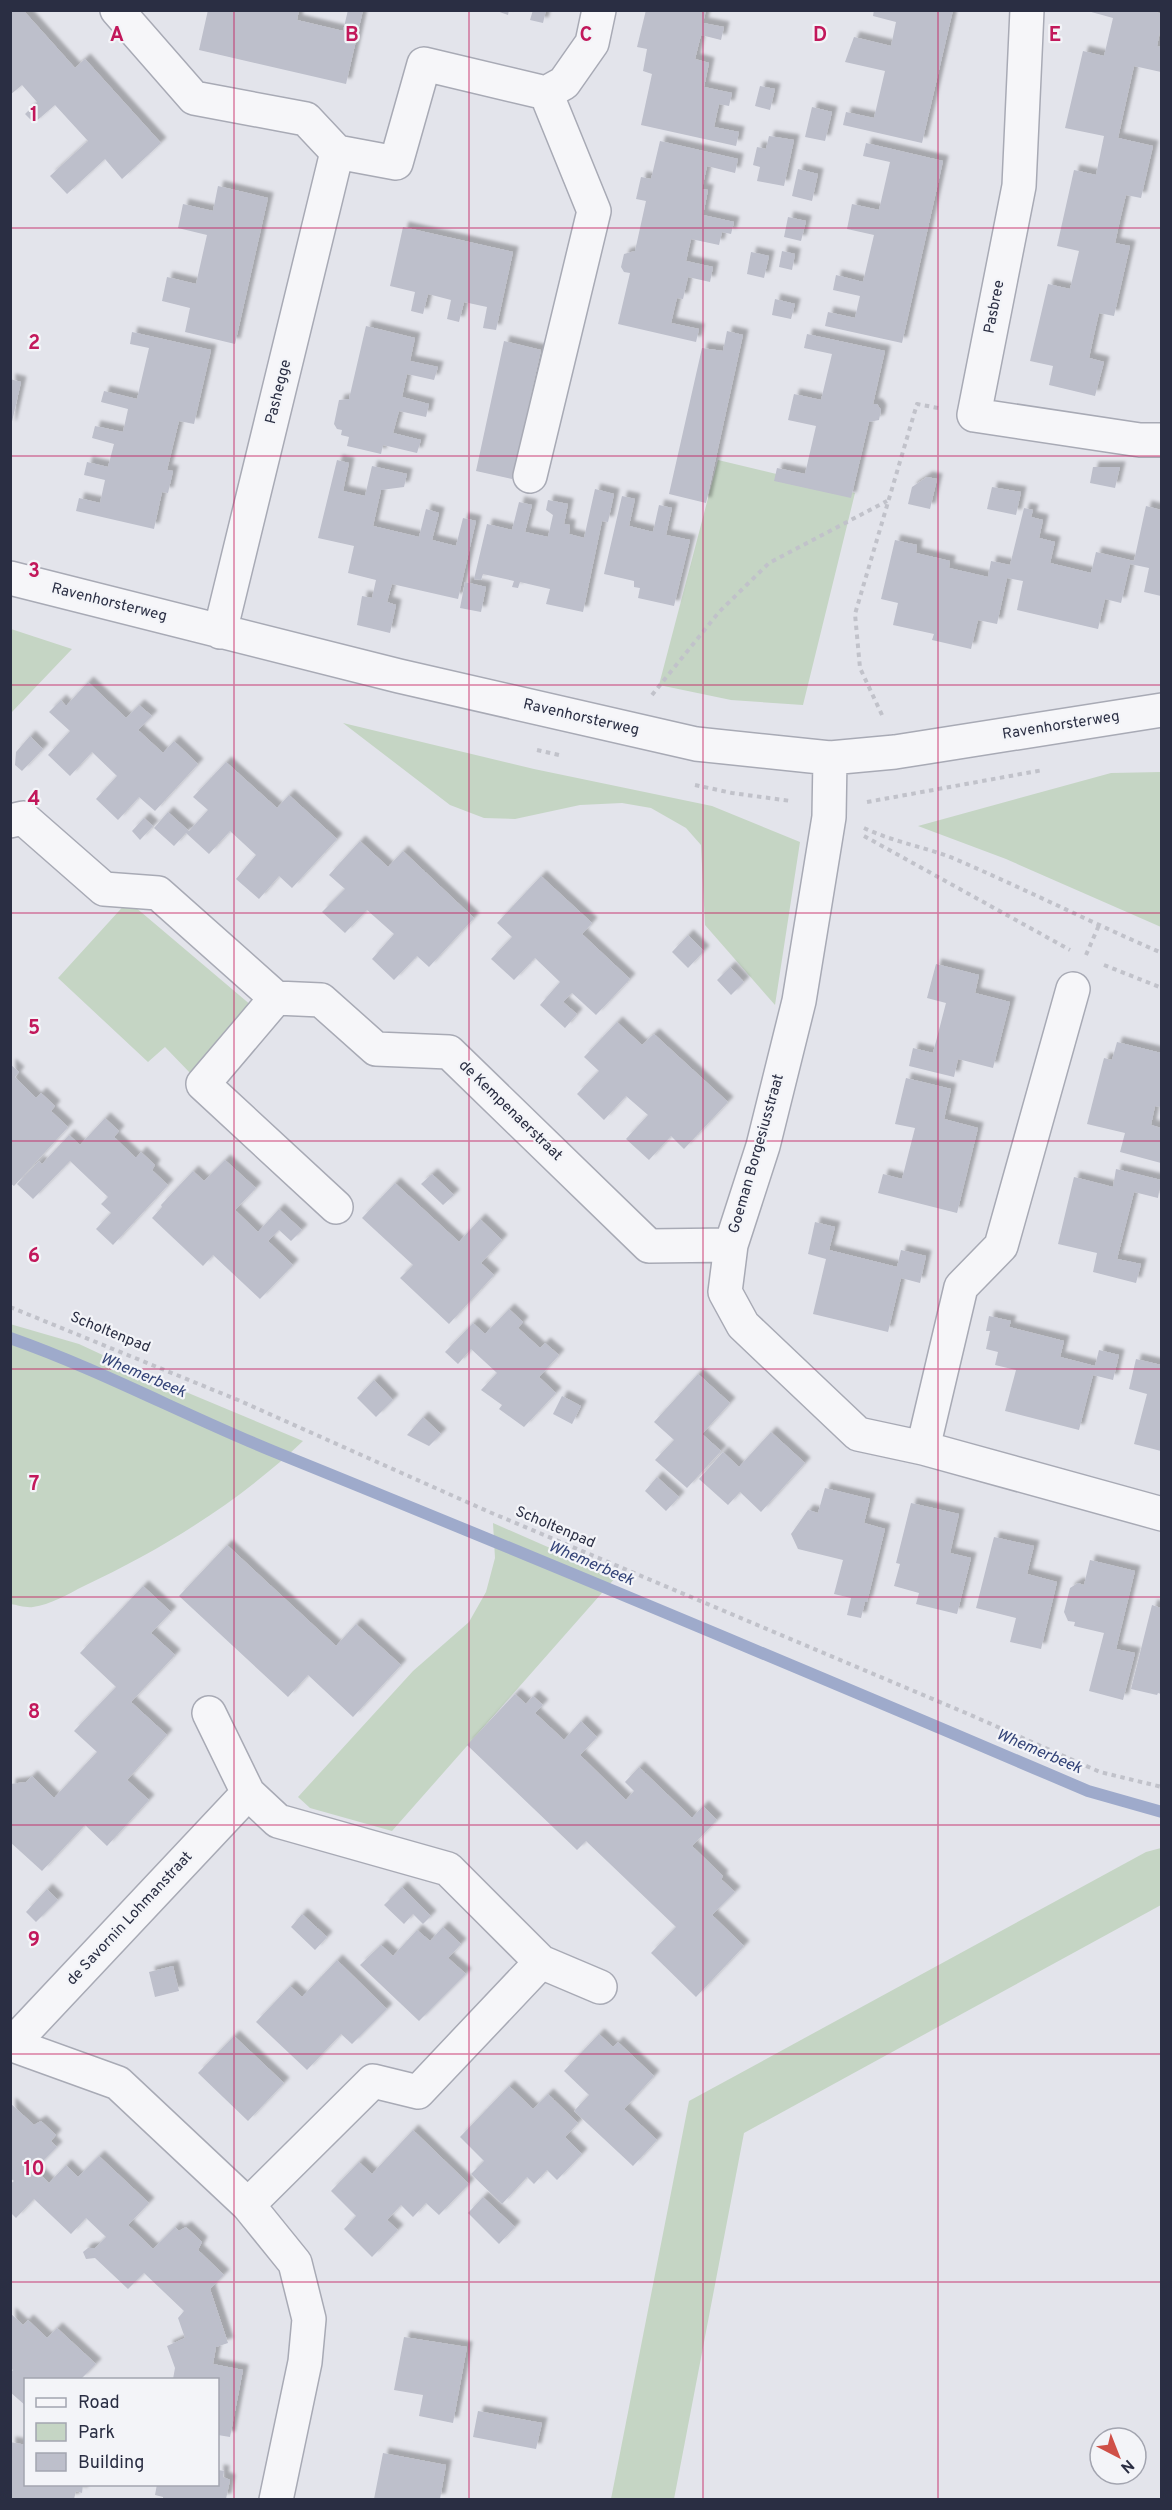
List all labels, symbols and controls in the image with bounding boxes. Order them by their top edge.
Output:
text: A [110,23,124,49]
text: B [345,23,359,49]
text: C [580,23,592,49]
text: D [813,23,827,49]
text: E [1049,23,1061,49]
text: 1 [30,103,38,129]
street label: Pasbree [980,279,1010,335]
text: 2 [28,331,40,357]
street label: Pashegge [262,358,296,426]
text: 3 [28,559,40,585]
street label: Ravenhorsterweg [49,579,169,627]
street label: Ravenhorsterweg [521,695,641,741]
street label: Ravenhorsterweg [1001,707,1121,745]
text: 4 [28,787,40,813]
text: 5 [28,1016,40,1042]
street label: de Kempenaerstraat [454,1057,566,1165]
street label: Goeman Borgesiusstraat [725,1072,789,1236]
text: 6 [28,1244,40,1270]
street label: Scholtenpad [67,1308,153,1358]
water label: Whemerbeek [97,1349,190,1403]
text: 7 [29,1472,39,1498]
street label: Scholtenpad [512,1503,598,1553]
water label: Whemerbeek [545,1537,638,1591]
text: 8 [28,1700,40,1726]
water label: Whemerbeek [993,1725,1086,1779]
street label: de Savornin Lohmanstraat [63,1848,197,1990]
text: 9 [28,1928,40,1954]
text: 10 [23,2157,45,2183]
legend [24,2378,219,2486]
text: Road [78,2392,120,2415]
text: Park [78,2422,115,2445]
north arrow [1088,2426,1148,2486]
text: Building [78,2452,144,2475]
text: N [1116,2454,1138,2477]

